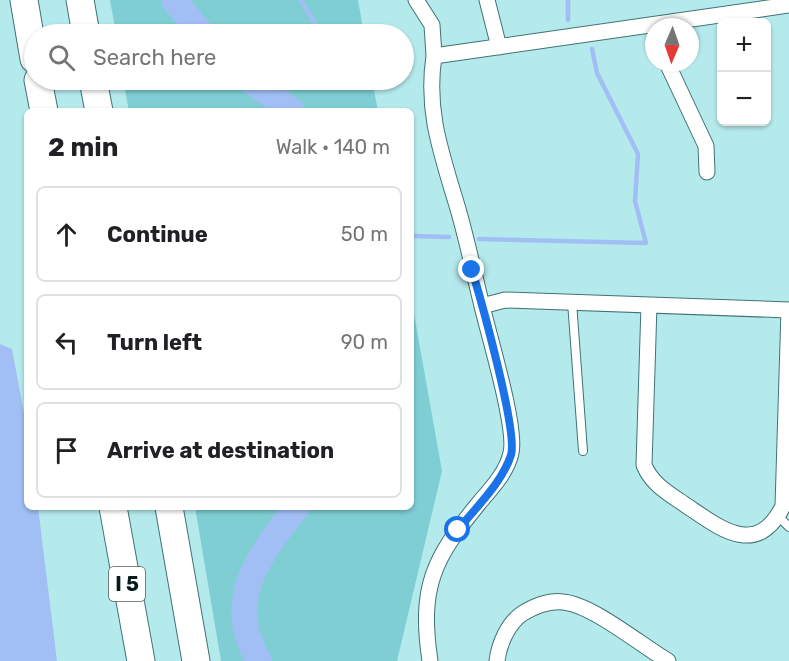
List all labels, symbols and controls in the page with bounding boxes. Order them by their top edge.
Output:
north arrow [645,18,699,72]
map controls [717,18,771,126]
button: + [717,18,771,72]
search box [24,24,414,90]
icon: search [45,41,78,74]
text: Search here [93,44,216,71]
button: − [717,72,771,126]
text: 2 min [48,132,118,163]
text: Walk · 140 m [276,135,390,159]
icon: ahead [50,218,83,251]
text: Continue [107,221,208,248]
text: 50 m [341,222,388,246]
route end [458,256,484,282]
icon: left [50,326,83,359]
text: Turn left [107,329,202,356]
text: 90 m [341,330,388,354]
icon: arrive [50,434,83,467]
text: Arrive at destination [107,437,334,464]
route start [444,516,470,542]
road number: I 5 [109,567,145,601]

